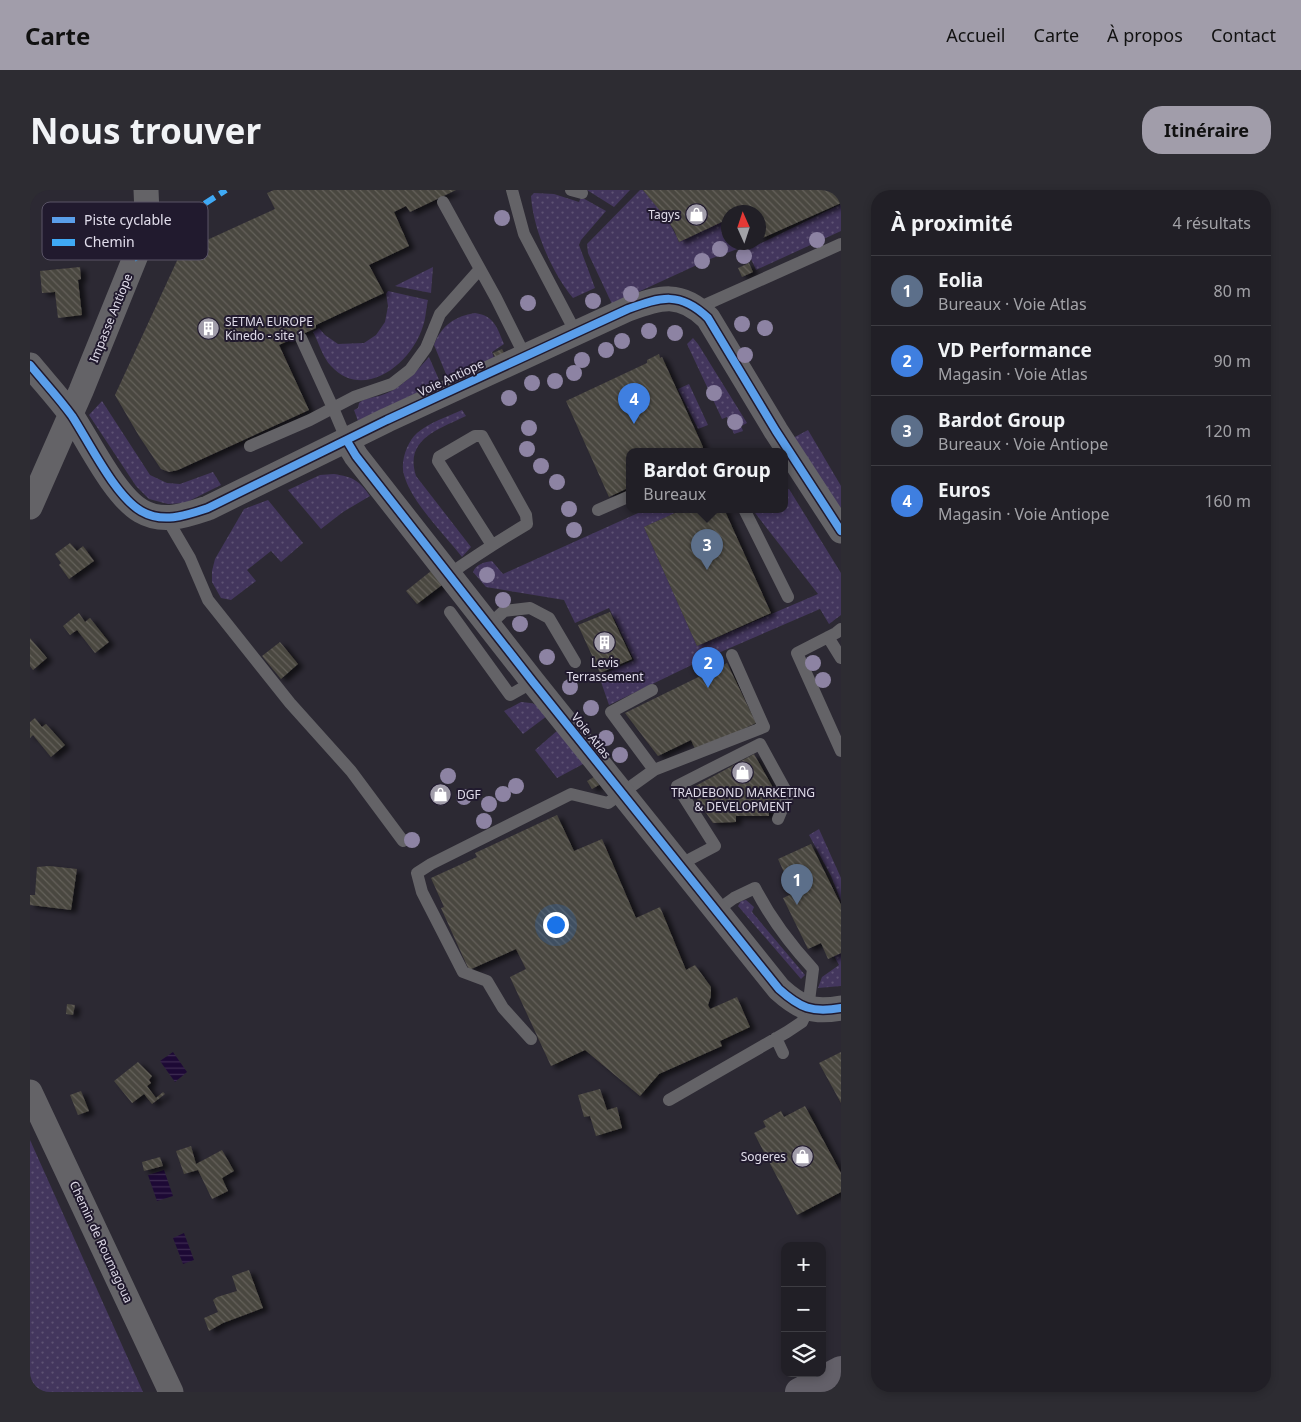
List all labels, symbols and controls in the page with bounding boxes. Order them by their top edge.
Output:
text: Carte [25,19,90,52]
text: Accueil [946,23,1006,47]
text: Carte [1034,23,1079,47]
text: À propos [1107,23,1183,47]
text: Contact [1211,23,1276,47]
button: Itinéraire [1142,106,1271,154]
text: Nous trouver [30,107,261,154]
legend [42,202,208,260]
shop icon: Tagys [684,203,708,227]
north arrow [721,205,766,250]
place label: Tagys [648,206,680,223]
text: À proximité [891,209,1013,237]
text: Piste cyclable [84,210,172,229]
text: 4 résultats [1173,212,1251,234]
text: Chemin [84,232,135,251]
text: Eolia [938,267,983,293]
street label: Impasse Antiope [85,271,136,365]
text: 1 [902,280,912,302]
text: 80 m [1214,280,1251,302]
text: Bureaux · Voie Atlas [938,293,1087,315]
place label: SETMA EUROPE Kinedo - site 1 [225,313,313,344]
building icon: SETMA EUROPE Kinedo - site 1 [197,317,221,341]
text: VD Performance [938,337,1092,363]
text: 2 [902,350,912,372]
text: 90 m [1214,350,1251,372]
street label: Voie Antiope [415,355,487,400]
text: Magasin · Voie Atlas [938,363,1088,385]
pin: 4 [618,383,650,424]
text: Bardot Group [938,407,1065,433]
text: 3 [902,420,912,442]
text: 120 m [1204,420,1251,442]
text: Bureaux · Voie Antiope [938,433,1108,455]
popup [626,448,788,513]
text: Bardot Group [643,457,771,483]
text: Euros [938,477,991,503]
text: Bureaux [643,483,706,505]
text: 4 [902,490,912,512]
text: 160 m [1204,490,1251,512]
text: Magasin · Voie Antiope [938,503,1109,525]
pin: 3 [691,529,723,570]
building icon: Levis Terrassement [593,630,617,654]
pin: 2 [692,647,724,688]
place label: Levis Terrassement [566,654,644,685]
street label: Voie Atlas [568,709,615,763]
shop icon: TRADEBOND MARKETING & DEVELOPMENT [731,760,755,784]
shop icon: DGF [429,783,453,807]
place label: TRADEBOND MARKETING & DEVELOPMENT [671,784,815,815]
place label: DGF [457,786,481,803]
pin: 1 [781,864,813,905]
your location [543,912,569,938]
shop icon: Sogeres [790,1145,814,1169]
place label: Sogeres [741,1148,786,1165]
street label: Chemin de Roumagoua [66,1178,137,1306]
map controls [781,1242,826,1377]
button: + [781,1242,826,1287]
button: − [781,1287,826,1332]
button: layers [781,1332,826,1377]

